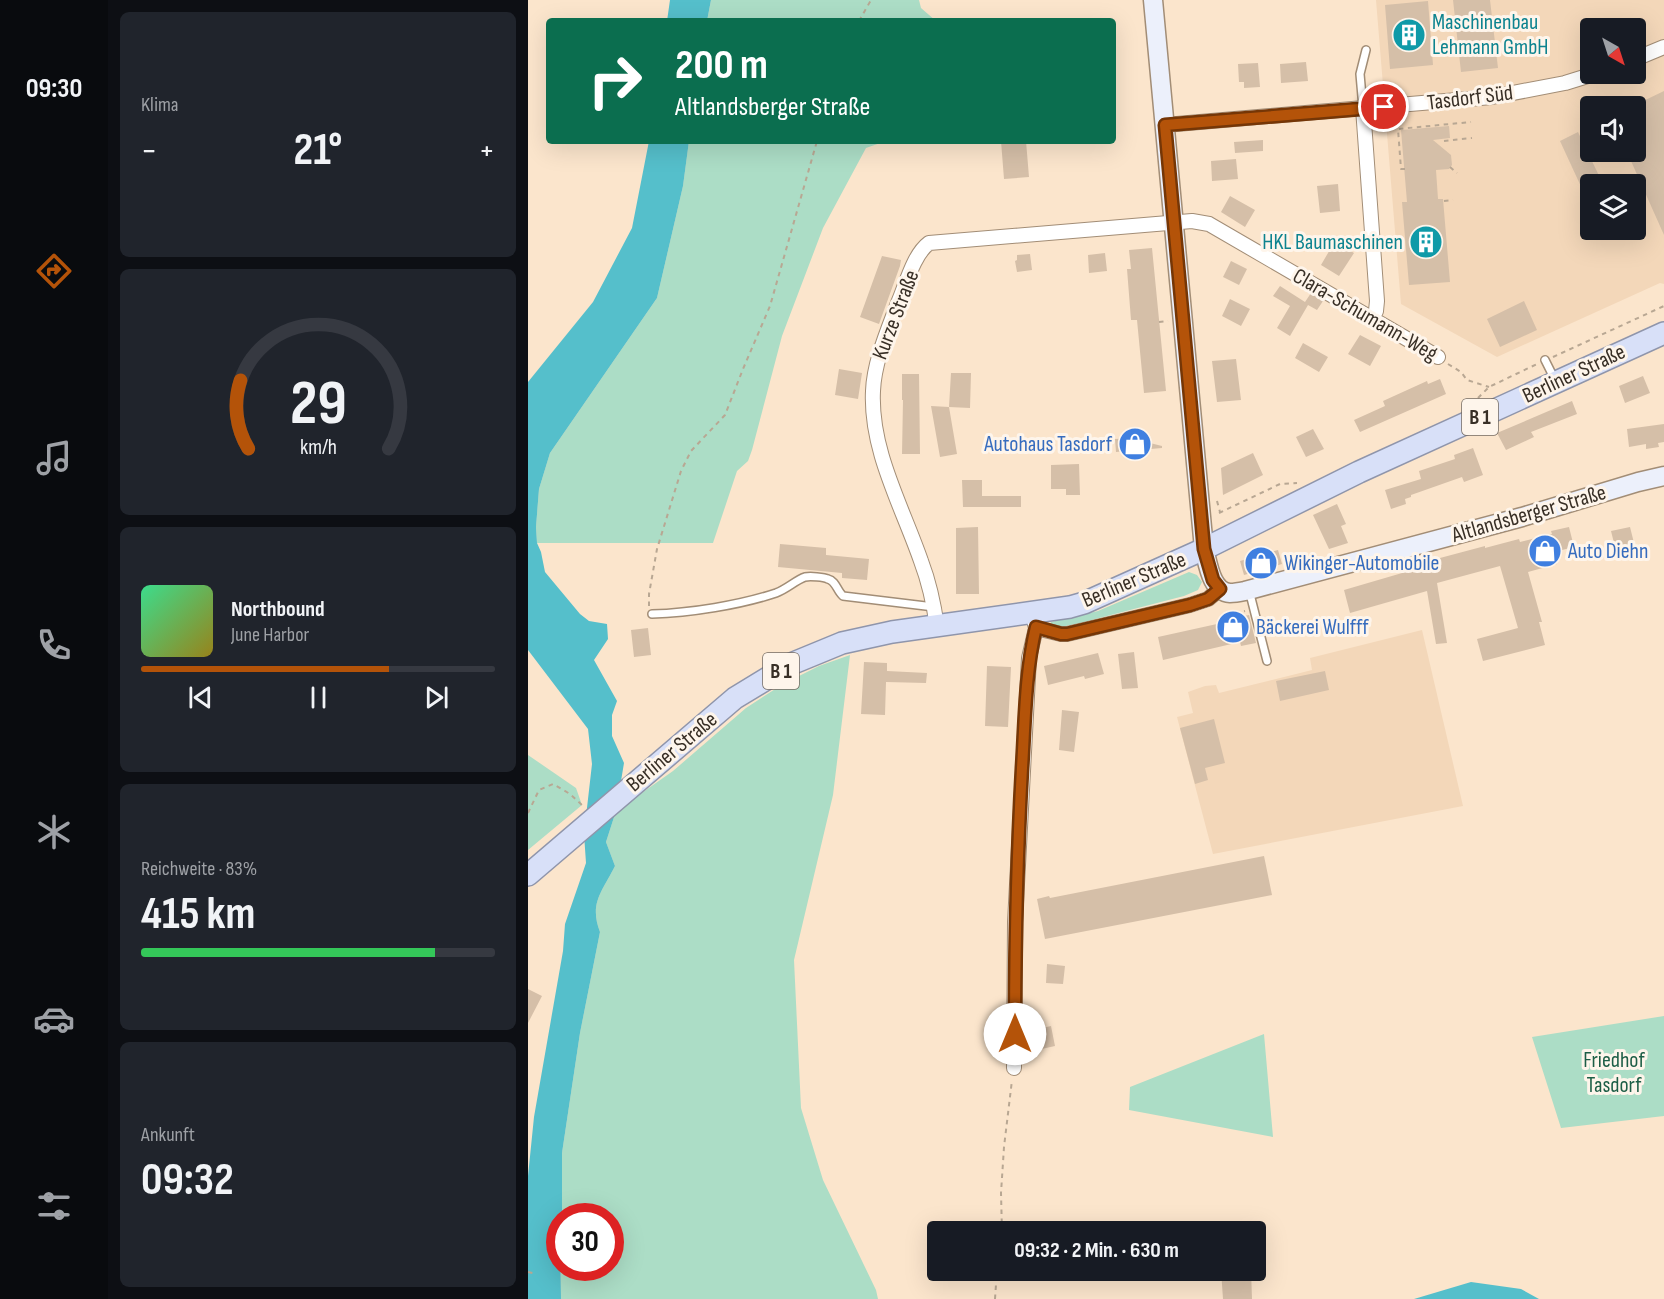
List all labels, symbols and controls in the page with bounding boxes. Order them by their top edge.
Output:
place label: Maschinenbau Lehmann GmbH [1432,9,1549,61]
building icon: Maschinenbau Lehmann GmbH [1391,17,1427,53]
north arrow [1580,18,1646,84]
map controls [1580,18,1646,240]
text: 200 m [675,40,768,91]
icon: right [576,42,654,120]
text: 09:30 [26,73,82,105]
street label: Tasdorf Süd [1425,79,1515,117]
pin [1358,81,1409,132]
icon: arrive [1367,90,1400,123]
text: Altlandsberger Straße [675,91,870,123]
text: Klima [141,93,179,117]
button: sound [1580,96,1646,162]
text: 21° [294,123,342,178]
text: − [141,131,157,171]
text: + [479,131,495,171]
button: layers [1580,174,1646,240]
building icon: HKL Baumaschinen [1408,224,1444,260]
place label: HKL Baumaschinen [1262,229,1403,256]
icon: directions [33,250,75,292]
street label: Clara-Schumann-Weg [1288,263,1442,368]
street label: Kurze Straße [867,266,925,364]
street label: Berliner Straße [1518,338,1630,410]
text: 29 [290,367,346,442]
road number: B 1 [1462,399,1498,435]
shop icon: Autohaus Tasdorf [1117,426,1153,462]
place label: Autohaus Tasdorf [983,431,1113,458]
text: km/h [299,436,337,461]
icon: music [33,437,75,479]
street label: Altlandsberger Straße [1448,479,1609,549]
shop icon: Auto Diehn [1527,533,1563,569]
place label: Auto Diehn [1567,538,1648,565]
shop icon: Wikinger-Automobile [1243,545,1279,581]
street label: Berliner Straße [1078,546,1190,614]
place label: Wikinger-Automobile [1284,550,1439,577]
text: Northbound [231,596,325,623]
shop icon: Bäckerei Wulfff [1215,609,1251,645]
place label: Bäckerei Wulfff [1256,614,1369,641]
text: June Harbor [231,623,309,647]
icon: phone [33,624,75,666]
road number: B 1 [763,653,799,689]
icon: previous [184,681,217,714]
icon: pause [302,681,335,714]
icon: next [420,681,453,714]
street label: Berliner Straße [621,706,723,798]
icon: climate [33,811,75,853]
text: Reichweite · 83% [141,857,257,881]
text: 415 km [141,887,255,942]
icon: car [33,998,75,1040]
position arrow [983,1002,1047,1066]
park label: Friedhof Tasdorf [1583,1047,1645,1099]
text: Ankunft [141,1123,195,1147]
text: 09:32 [141,1153,234,1208]
icon: filters [33,1185,75,1227]
speed limit sign: 30 [546,1203,624,1281]
text: 09:32 · 2 Min. · 630 m [1014,1237,1179,1264]

